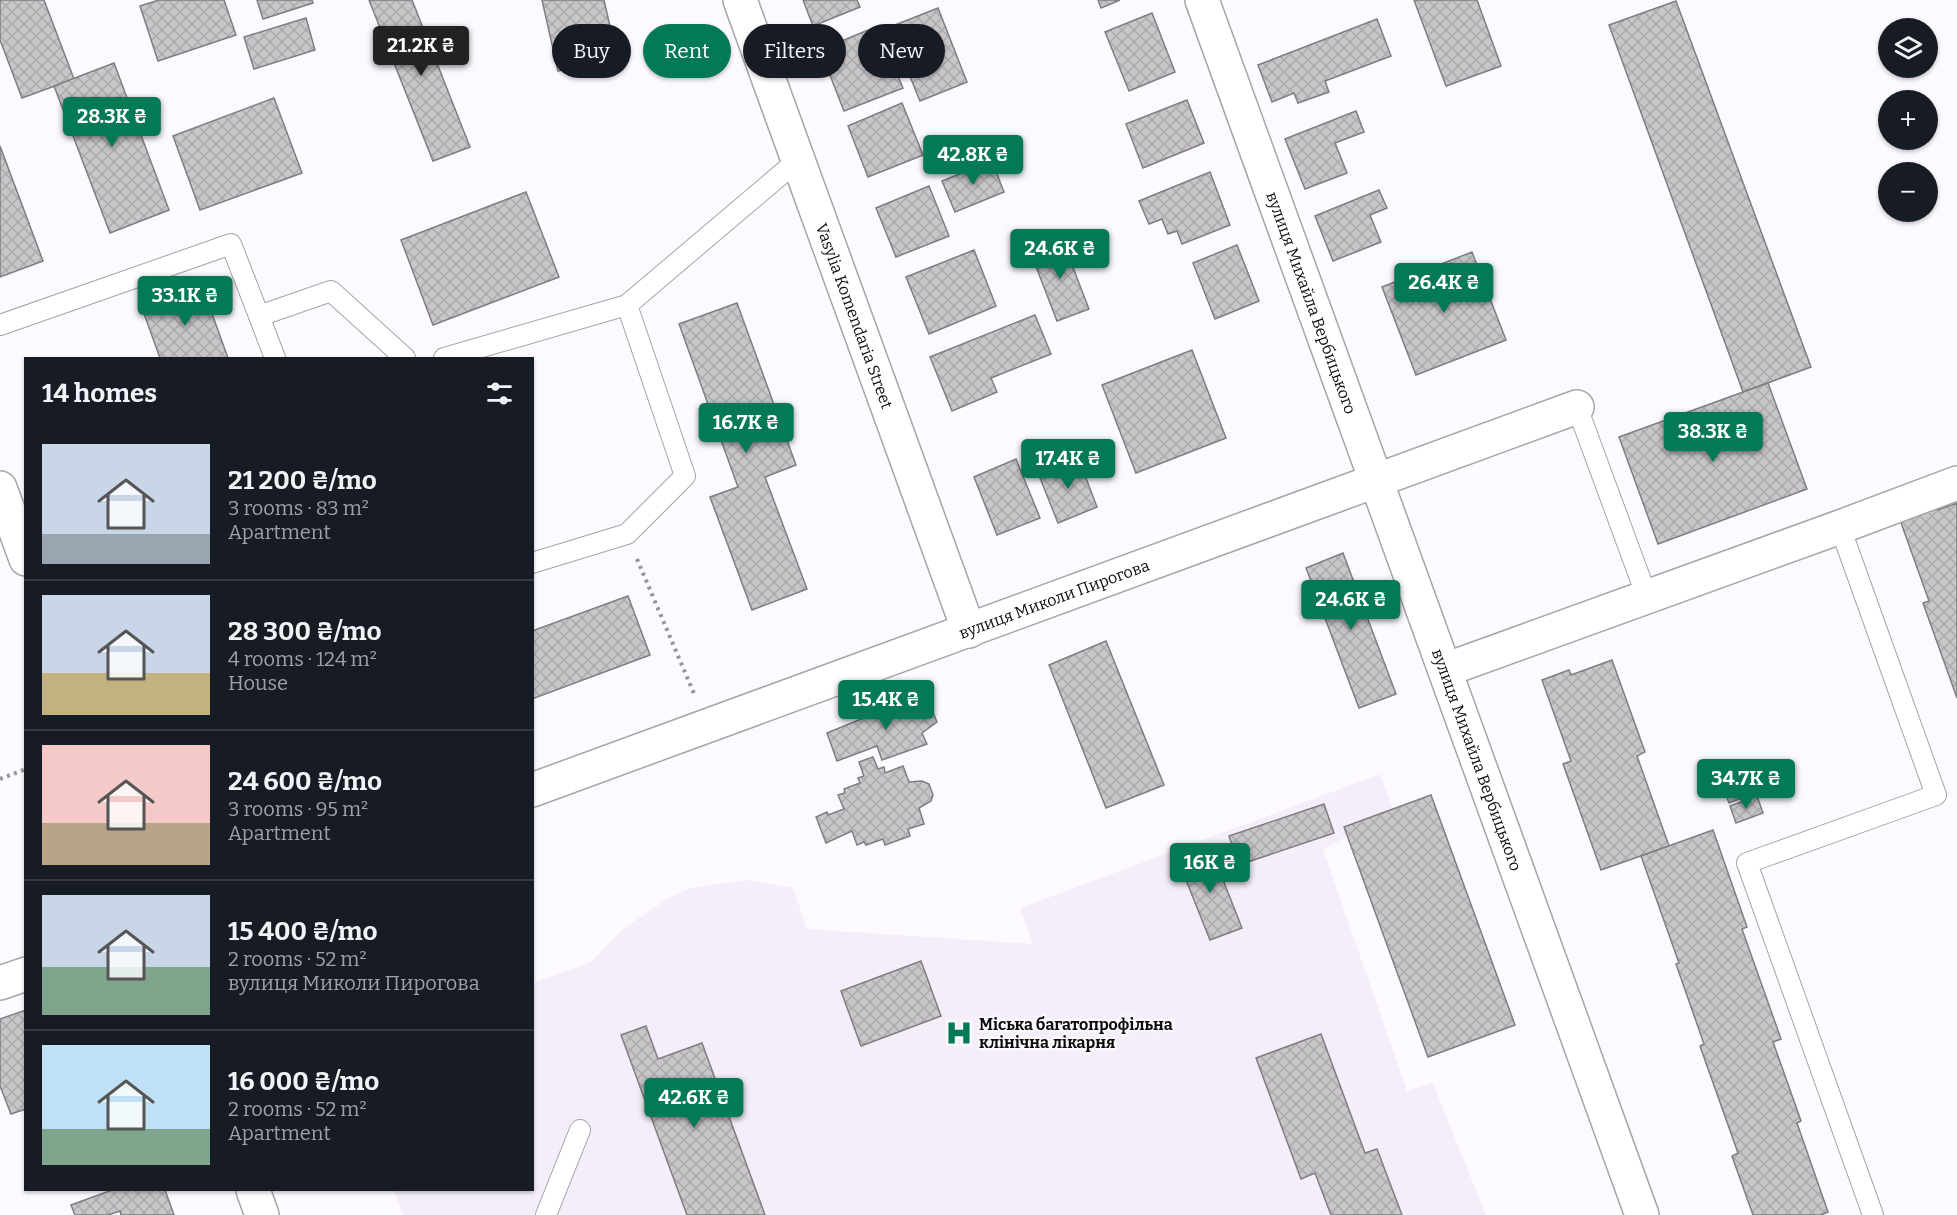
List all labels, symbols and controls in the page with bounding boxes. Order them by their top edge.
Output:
map controls [1878,18,1938,222]
button: layers [1878,18,1938,78]
chip: Buy [552,24,631,78]
chip: Rent [643,24,731,78]
chip: Filters [743,24,846,78]
chip: New [858,24,945,78]
pin: 21.2K ₴ [366,26,476,77]
text: 21.2K ₴ [387,33,455,57]
button: + [1878,90,1938,150]
pin: 28.3K ₴ [57,97,167,148]
text: 28.3K ₴ [77,104,147,128]
pin: 42.8K ₴ [918,135,1028,186]
text: 42.8K ₴ [937,142,1009,166]
button: − [1878,162,1938,222]
street label: вулиця Михайла Вербицького [1263,189,1361,416]
street label: Vasylia Komendaria Street [812,220,897,411]
pin: 24.6K ₴ [1005,229,1115,280]
text: 24.6K ₴ [1024,236,1096,260]
pin: 26.4K ₴ [1389,263,1499,314]
text: 26.4K ₴ [1408,270,1480,294]
pin: 33.1K ₴ [130,276,240,327]
text: 33.1K ₴ [152,283,218,307]
icon: filters [483,377,516,410]
text: 14 homes [42,378,157,409]
pin: 16.7K ₴ [691,403,801,454]
text: 16.7K ₴ [713,410,779,434]
pin: 38.3K ₴ [1658,412,1768,463]
text: 38.3K ₴ [1678,419,1748,443]
pin: 17.4K ₴ [1013,439,1123,490]
text: 17.4K ₴ [1035,446,1101,470]
text: 21 200 ₴/mo [228,465,377,496]
icon: home [90,468,162,540]
text: 3 rooms · 83 m² [228,496,369,520]
text: Apartment [228,520,331,544]
street label: вулиця Миколи Пирогова [956,555,1152,642]
pin: 24.6K ₴ [1296,580,1406,631]
text: 24.6K ₴ [1315,587,1387,611]
text: 28 300 ₴/mo [228,616,381,647]
icon: home [90,619,162,691]
street label: вулиця Михайла Вербицького [1428,646,1526,873]
text: 4 rooms · 124 m² [228,647,377,671]
text: House [228,671,288,695]
pin: 15.4K ₴ [831,680,941,731]
text: 15.4K ₴ [852,687,920,711]
pin: 34.7K ₴ [1691,759,1801,810]
text: 24 600 ₴/mo [228,766,382,797]
text: 34.7K ₴ [1711,766,1781,790]
icon: home [90,769,162,841]
text: 3 rooms · 95 m² [228,797,368,821]
text: Apartment [228,821,331,845]
pin: 16K ₴ [1168,843,1252,894]
text: 16K ₴ [1184,850,1236,874]
text: 15 400 ₴/mo [228,916,377,947]
icon: home [90,919,162,991]
text: 2 rooms · 52 m² [228,947,367,971]
text: вулиця Миколи Пирогова [228,971,480,995]
place label: Міська багатопрофільна клінічна лікарня [979,1015,1173,1052]
hospital icon: Міська багатопрофільна клінічна лікарня [944,1018,974,1048]
text: 16 000 ₴/mo [228,1066,379,1097]
icon: home [90,1069,162,1141]
pin: 42.6K ₴ [639,1078,749,1129]
text: 42.6K ₴ [658,1085,730,1109]
text: 2 rooms · 52 m² [228,1097,367,1121]
text: Apartment [228,1121,331,1145]

